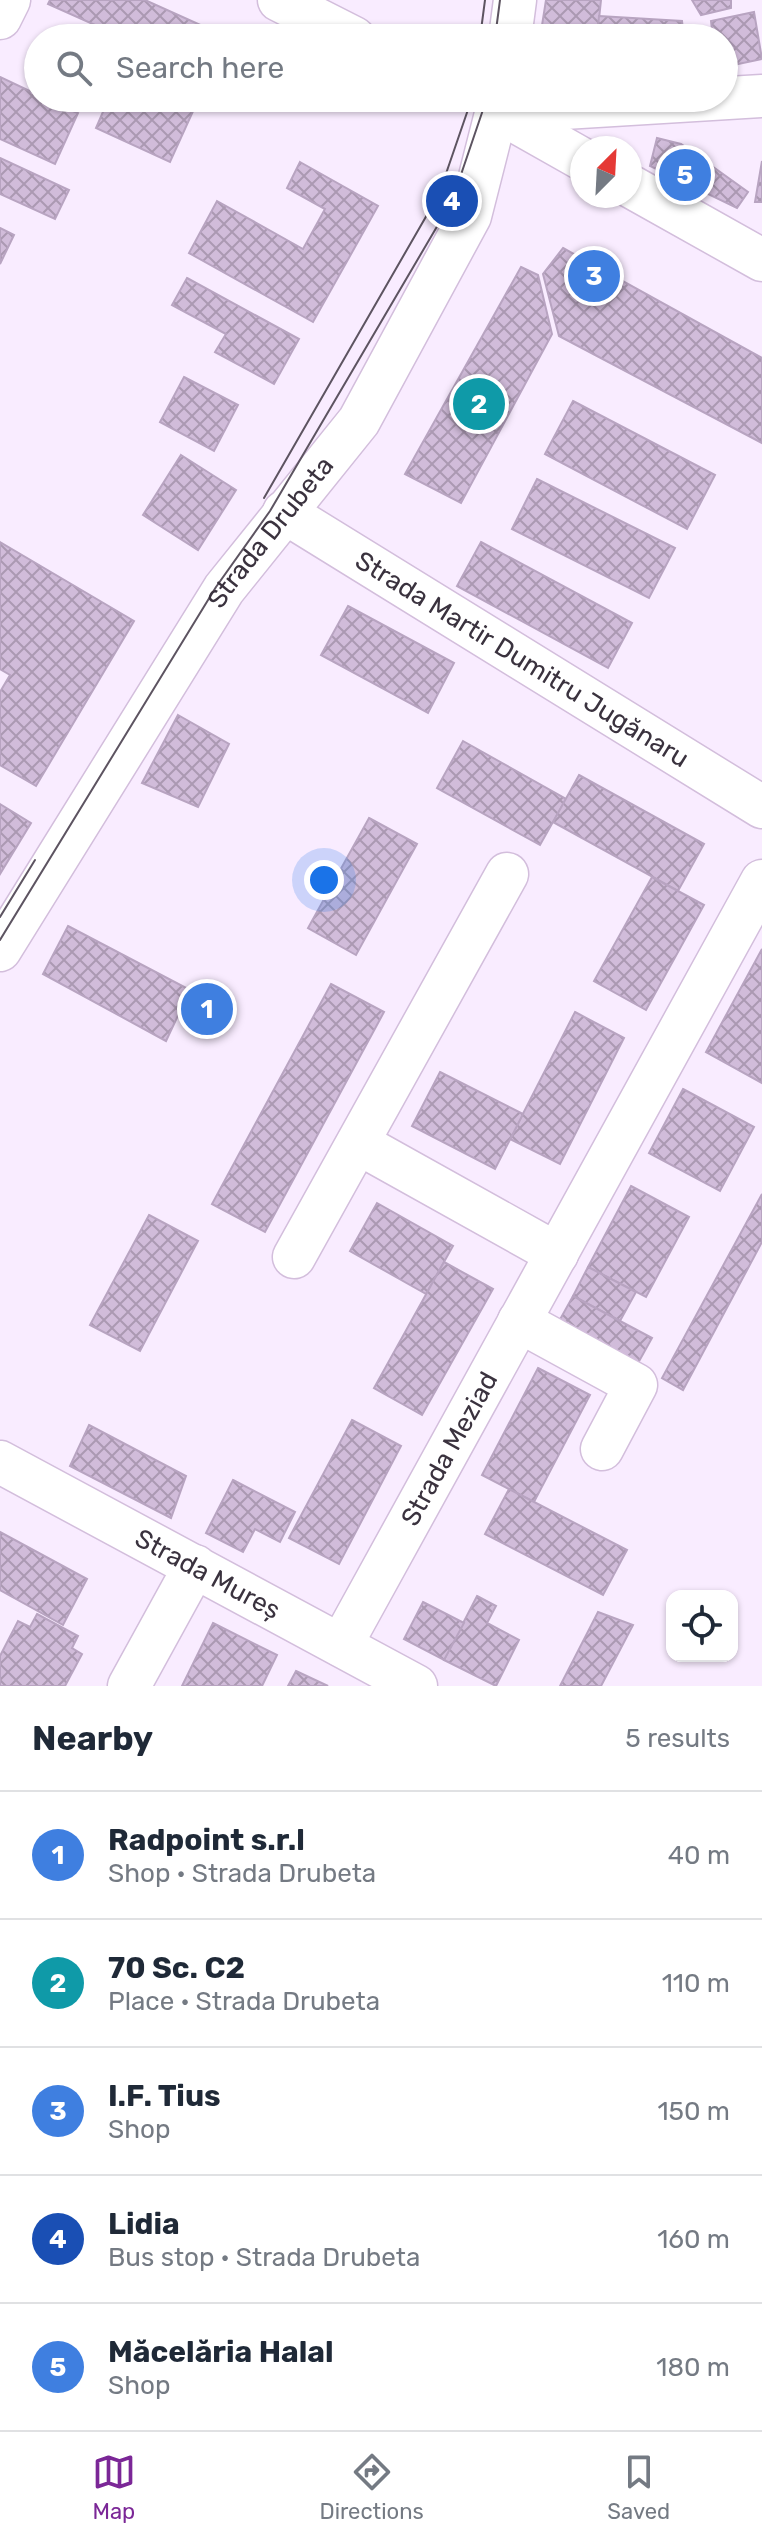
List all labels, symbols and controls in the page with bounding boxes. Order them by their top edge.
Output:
search box [24,24,738,112]
icon: search [52,46,96,90]
text: Search here [116,50,284,86]
north arrow [570,136,642,208]
pin: 5 [659,145,711,205]
pin: 4 [426,171,478,231]
pin: 3 [568,246,620,306]
pin: 2 [453,374,505,434]
street label: Strada Drubeta [201,450,340,613]
street label: Strada Martir Dumitru Jugănaru [350,544,695,774]
your location [304,860,344,900]
pin: 1 [181,979,233,1039]
street label: Strada Meziad [394,1366,504,1531]
street label: Strada Mureș [130,1522,286,1626]
map controls [666,1590,738,1662]
button: locate [666,1590,738,1662]
text: Nearby [32,1718,153,1759]
text: 5 results [625,1723,730,1754]
text: Radpoint s.r.l [108,1822,305,1858]
text: 1 [52,1840,64,1871]
text: 40 m [668,1840,730,1871]
text: Shop · Strada Drubeta [108,1858,376,1889]
text: 70 Sc. C2 [108,1950,245,1986]
text: 2 [50,1968,66,1999]
text: 110 m [662,1968,730,1999]
text: Place · Strada Drubeta [108,1986,380,2017]
text: I.F. Tius [108,2078,221,2114]
text: 3 [49,2096,67,2127]
text: 150 m [657,2096,730,2127]
text: Shop [108,2114,170,2145]
text: Lidia [108,2206,180,2242]
text: 4 [49,2224,67,2255]
text: 160 m [657,2224,730,2255]
text: Bus stop · Strada Drubeta [108,2242,420,2273]
text: Măcelăria Halal [108,2334,334,2370]
text: 5 [50,2352,66,2383]
text: 180 m [656,2352,730,2383]
text: Shop [108,2370,170,2401]
tab: Map [92,2450,136,2525]
tab: Directions [319,2450,424,2525]
tab: Saved [607,2450,670,2525]

